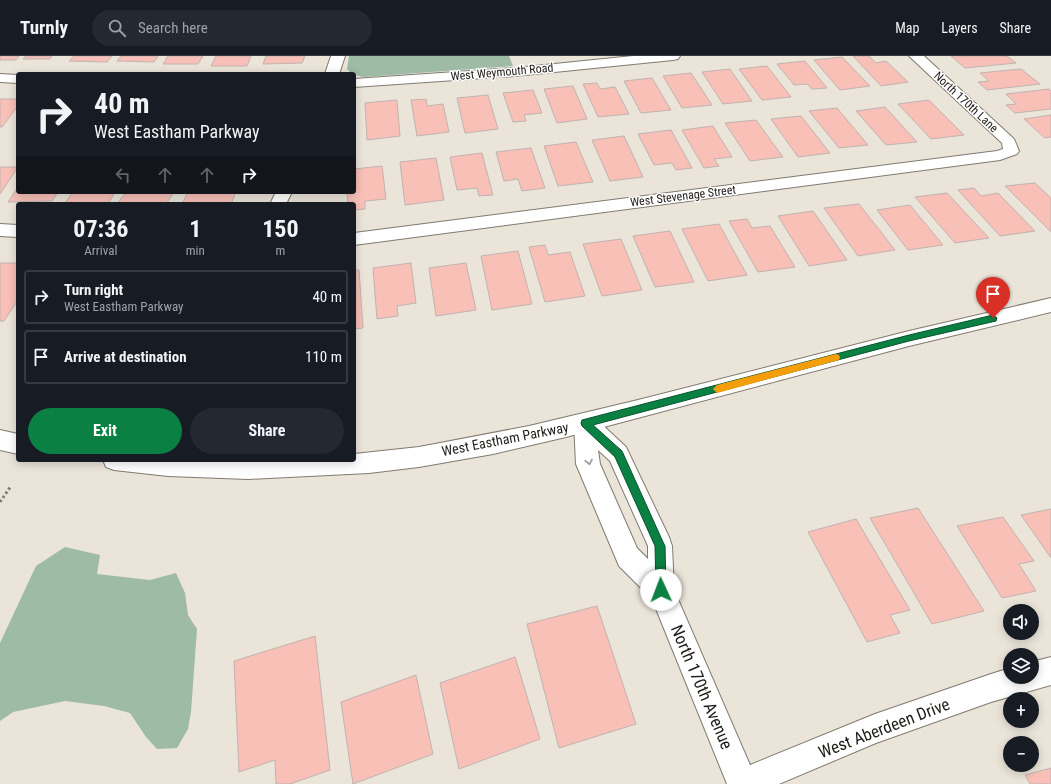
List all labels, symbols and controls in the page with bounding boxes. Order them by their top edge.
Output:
search box [92,10,372,46]
text: Turnly [20,16,68,39]
icon: search [106,17,128,39]
text: Search here [138,19,208,37]
text: Map [895,20,919,36]
text: Layers [941,20,978,36]
text: Share [1000,20,1031,36]
street label: West Weymouth Road [450,61,554,83]
street label: North 170th Lane [931,69,1001,135]
text: 40 m [94,87,150,120]
icon: right [28,88,80,140]
text: West Eastham Parkway [94,121,259,142]
icon: left [112,164,134,186]
icon: ahead [154,164,176,186]
icon: ahead [196,164,218,186]
icon: right [238,164,260,186]
street label: West Stevenage Street [629,183,737,209]
text: 07:36 [73,215,128,243]
text: 1 [189,215,201,243]
text: 150 [262,215,299,243]
text: Arrival [84,243,117,258]
text: min [186,243,205,258]
text: m [276,243,285,258]
pin [976,277,1010,318]
text: Turn right [64,281,123,299]
icon: arrive [982,283,1004,305]
icon: right [30,286,52,308]
text: 40 m [312,288,342,306]
text: West Eastham Parkway [64,299,183,314]
icon: arrive [30,346,52,368]
text: Arrive at destination [64,348,187,366]
text: 110 m [305,348,342,366]
button: Exit [28,408,182,454]
button: Share [190,408,344,454]
street label: West Eastham Parkway [440,419,570,459]
one-way arrow [584,459,592,465]
position arrow [640,569,682,611]
map controls [1003,604,1039,772]
button: sound [1003,604,1039,640]
street label: North 170th Avenue [667,622,737,752]
button: layers [1003,648,1039,684]
button: + [1003,692,1039,728]
street label: West Aberdeen Drive [816,694,952,762]
button: − [1003,736,1039,772]

